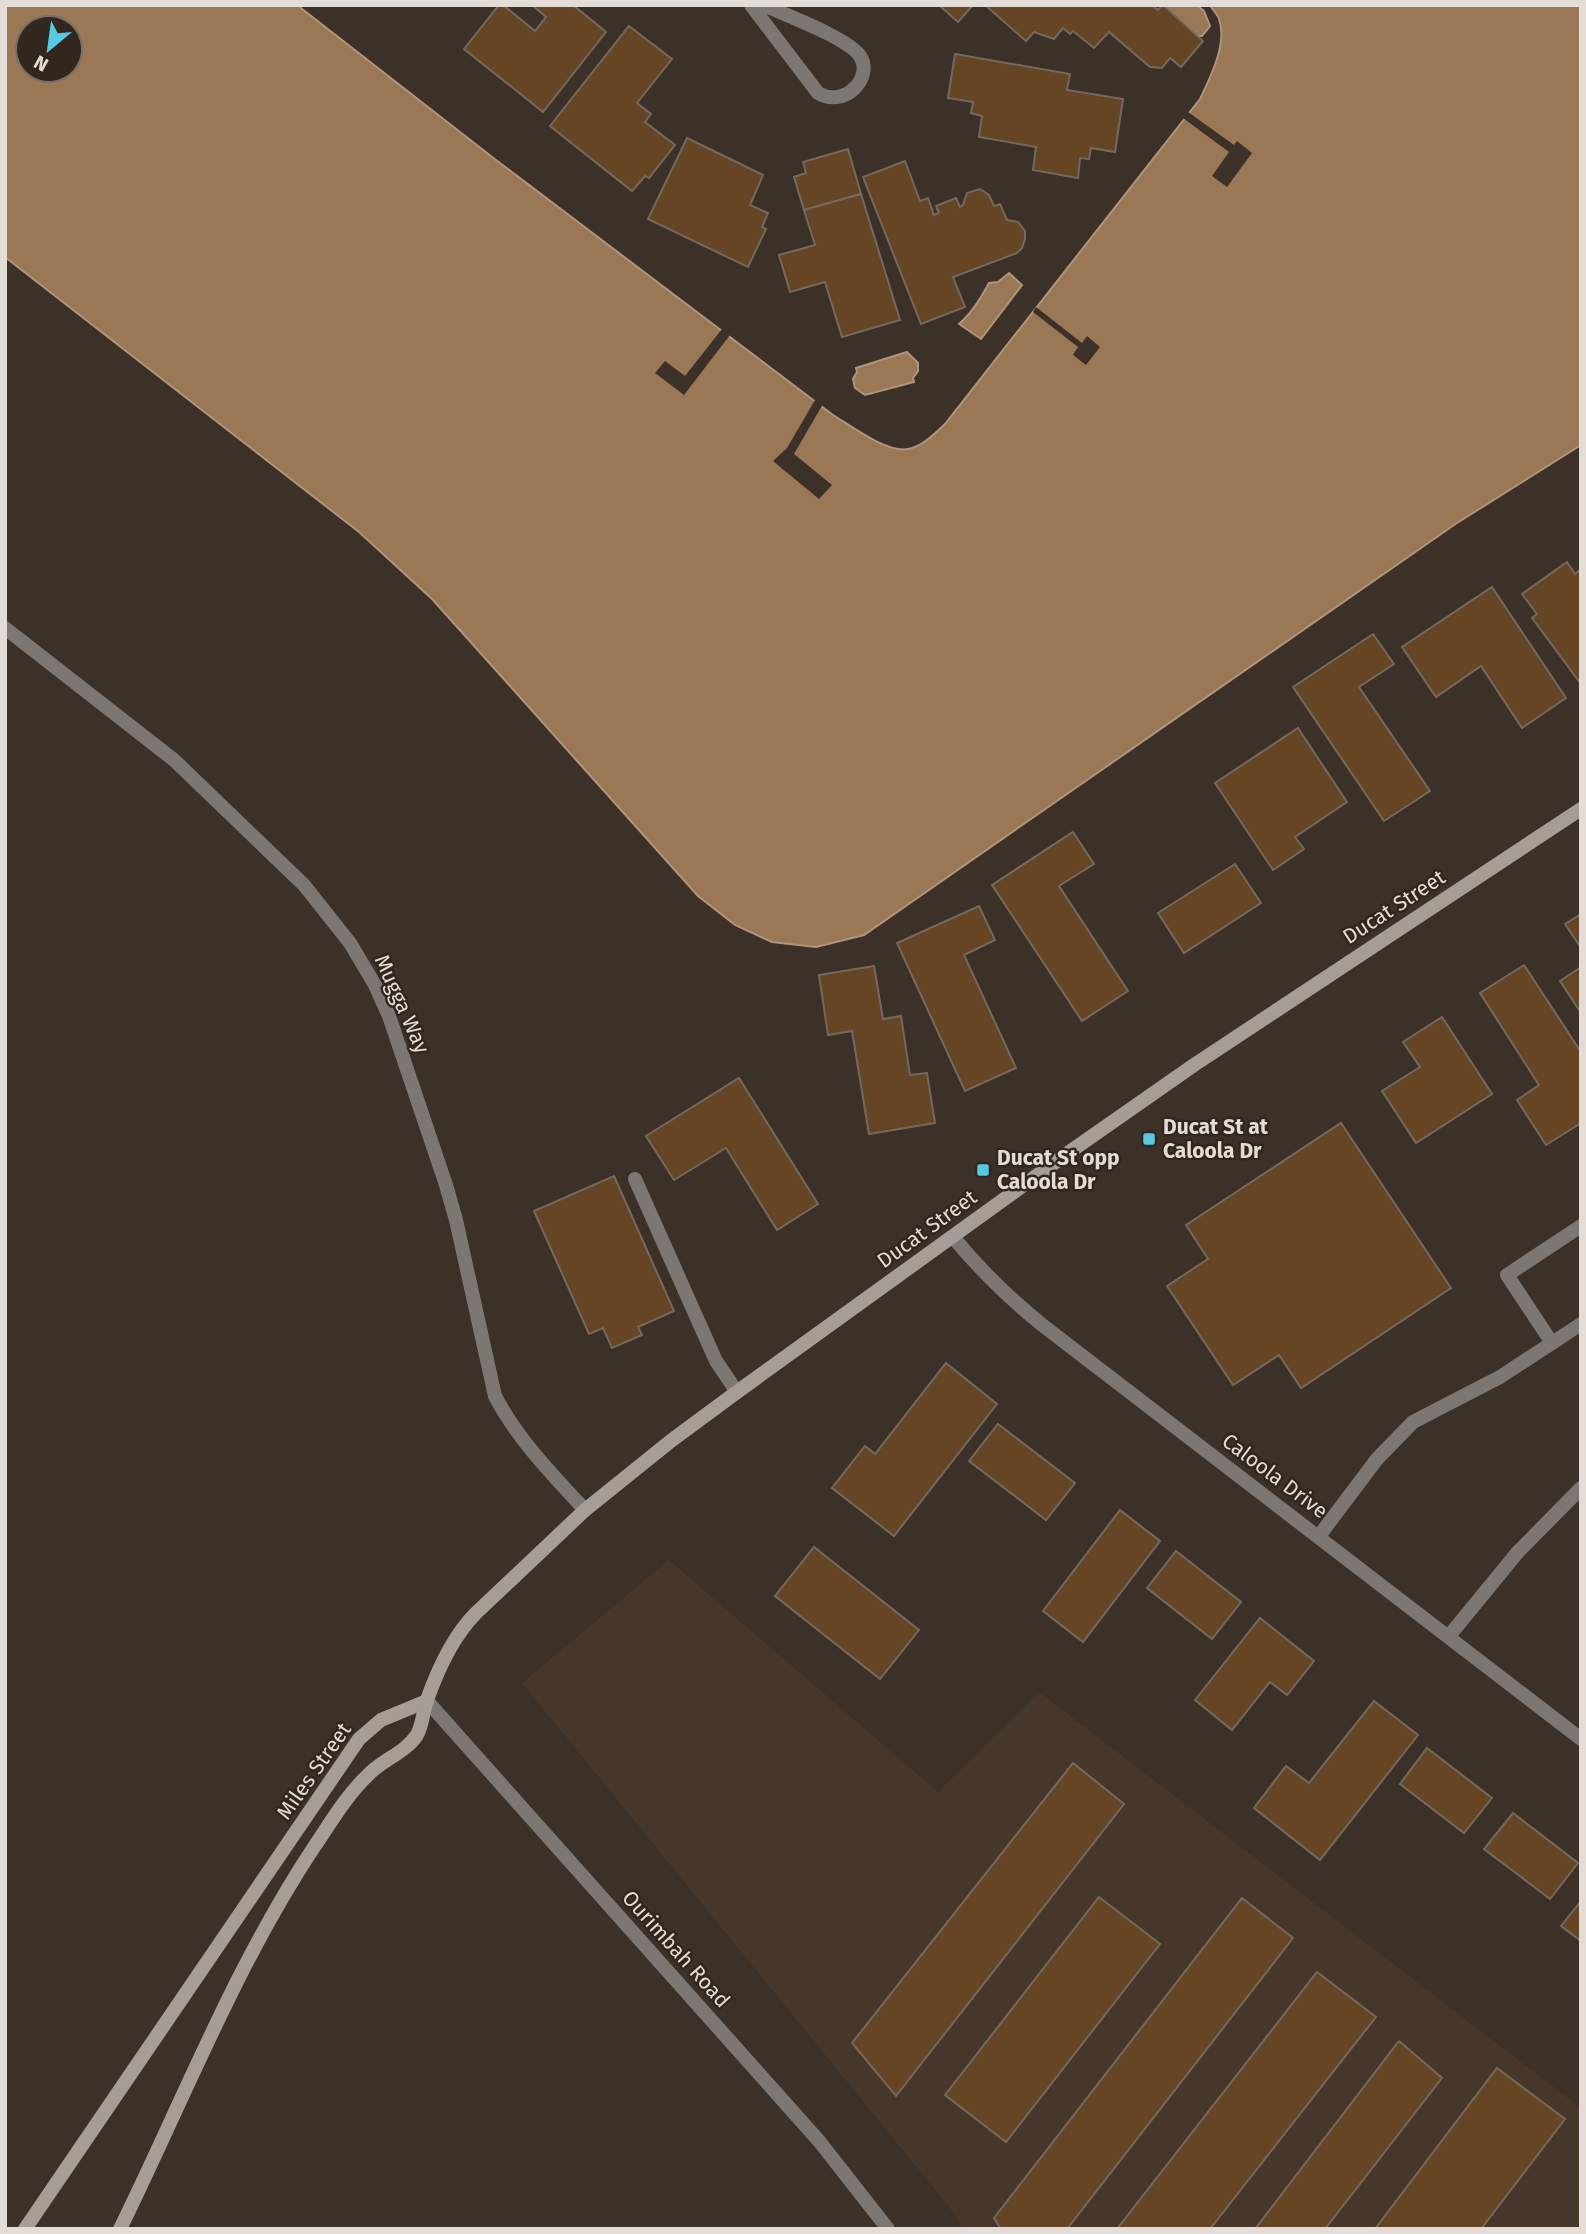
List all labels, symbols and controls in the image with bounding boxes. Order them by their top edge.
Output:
north arrow [14,14,84,84]
text: N [30,50,52,77]
street label: Ducat Street [1338,864,1451,950]
street label: Mugga Way [369,951,436,1058]
place label: Ducat St at Caloola Dr [1163,1114,1269,1164]
marker: Ducat St at Caloola Dr [1141,1131,1157,1147]
place label: Ducat St opp Caloola Dr [997,1145,1120,1195]
marker: Ducat St opp Caloola Dr [975,1162,991,1178]
street label: Ducat Street [872,1184,982,1274]
street label: Caloola Drive [1217,1428,1333,1524]
street label: Miles Street [271,1717,357,1824]
street label: Ourimbah Road [617,1885,735,2013]

